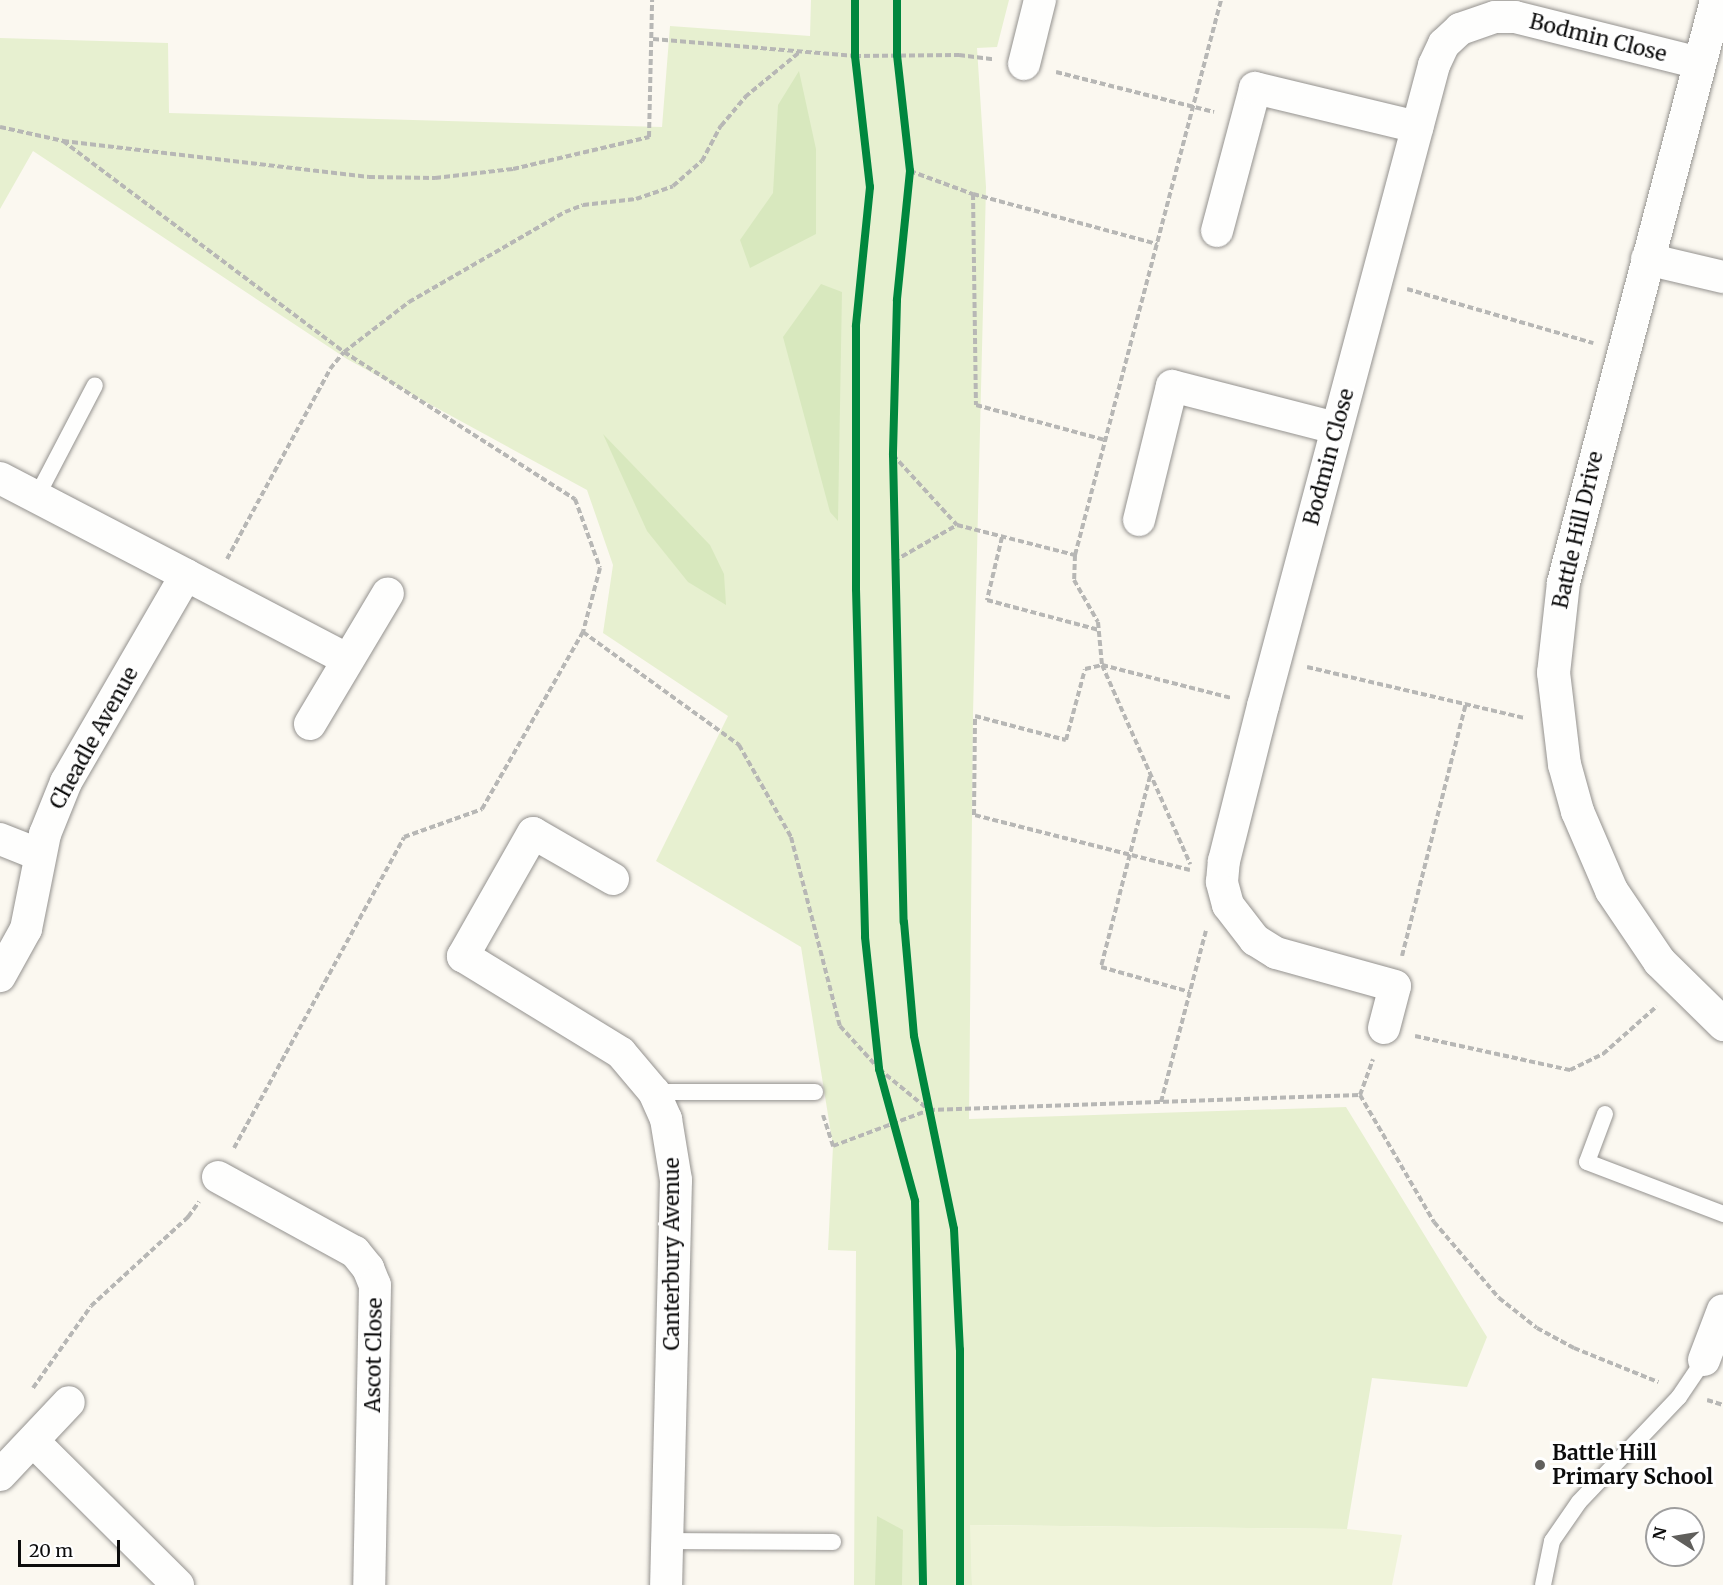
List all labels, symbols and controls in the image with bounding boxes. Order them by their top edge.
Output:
street label: Bodmin Close [1527,9,1669,67]
street label: Bodmin Close [1299,386,1359,528]
street label: Battle Hill Drive [1548,449,1608,611]
street label: Cheadle Avenue [44,662,144,814]
street label: Canterbury Avenue [659,1158,685,1350]
street label: Ascot Close [360,1297,388,1413]
place label: Battle Hill Primary School [1552,1440,1713,1490]
marker: Battle Hill Primary School [1533,1458,1547,1472]
north arrow [1645,1507,1705,1567]
text: N [1648,1525,1670,1542]
scale bar [21,1528,123,1566]
text: 20 m [29,1539,73,1562]

